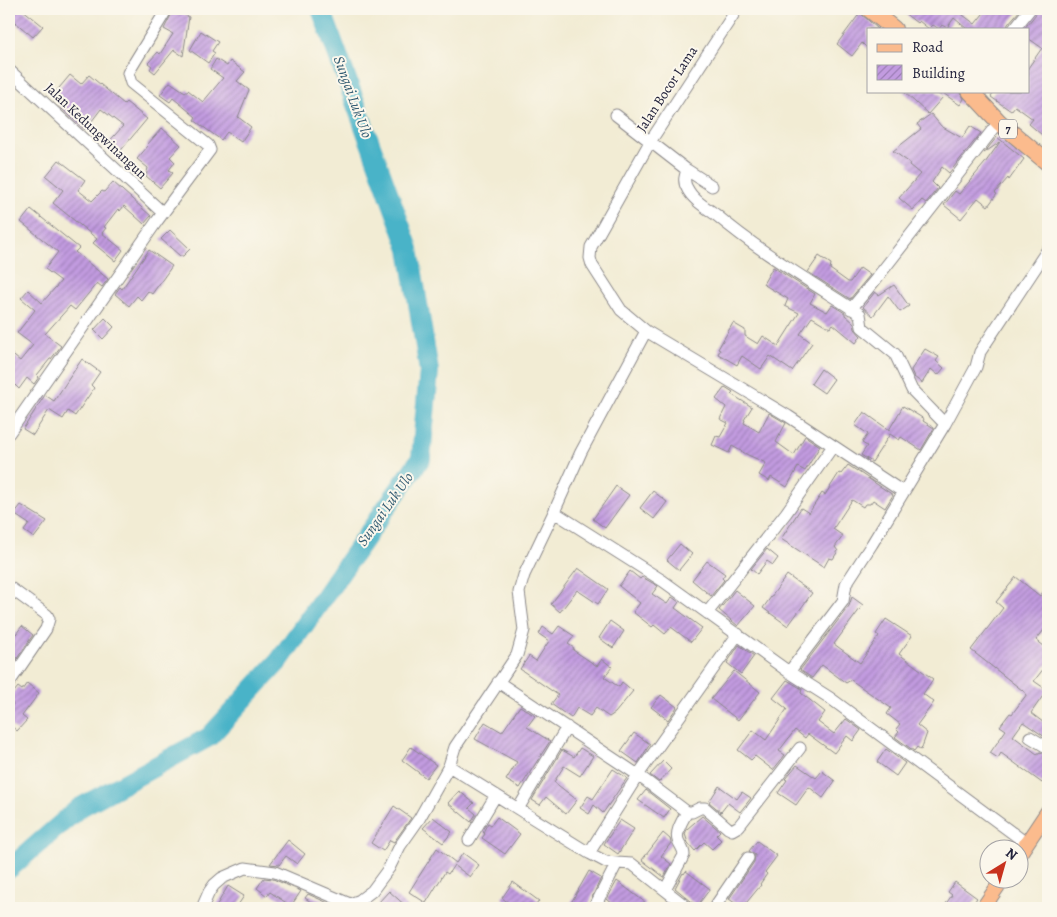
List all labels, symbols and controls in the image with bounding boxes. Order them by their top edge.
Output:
legend [867,28,1030,92]
text: Road [912,37,944,57]
street label: Jalan Bocor Lama [632,42,702,136]
water label: Sungai Luk Ulo [329,53,377,141]
text: Building [912,63,965,83]
street label: Jalan Kedungwinangun [41,79,152,184]
road number: 7 [999,120,1017,138]
water label: Sungai Luk Ulo [352,468,418,550]
north arrow [980,840,1030,890]
text: N [1002,843,1021,865]

